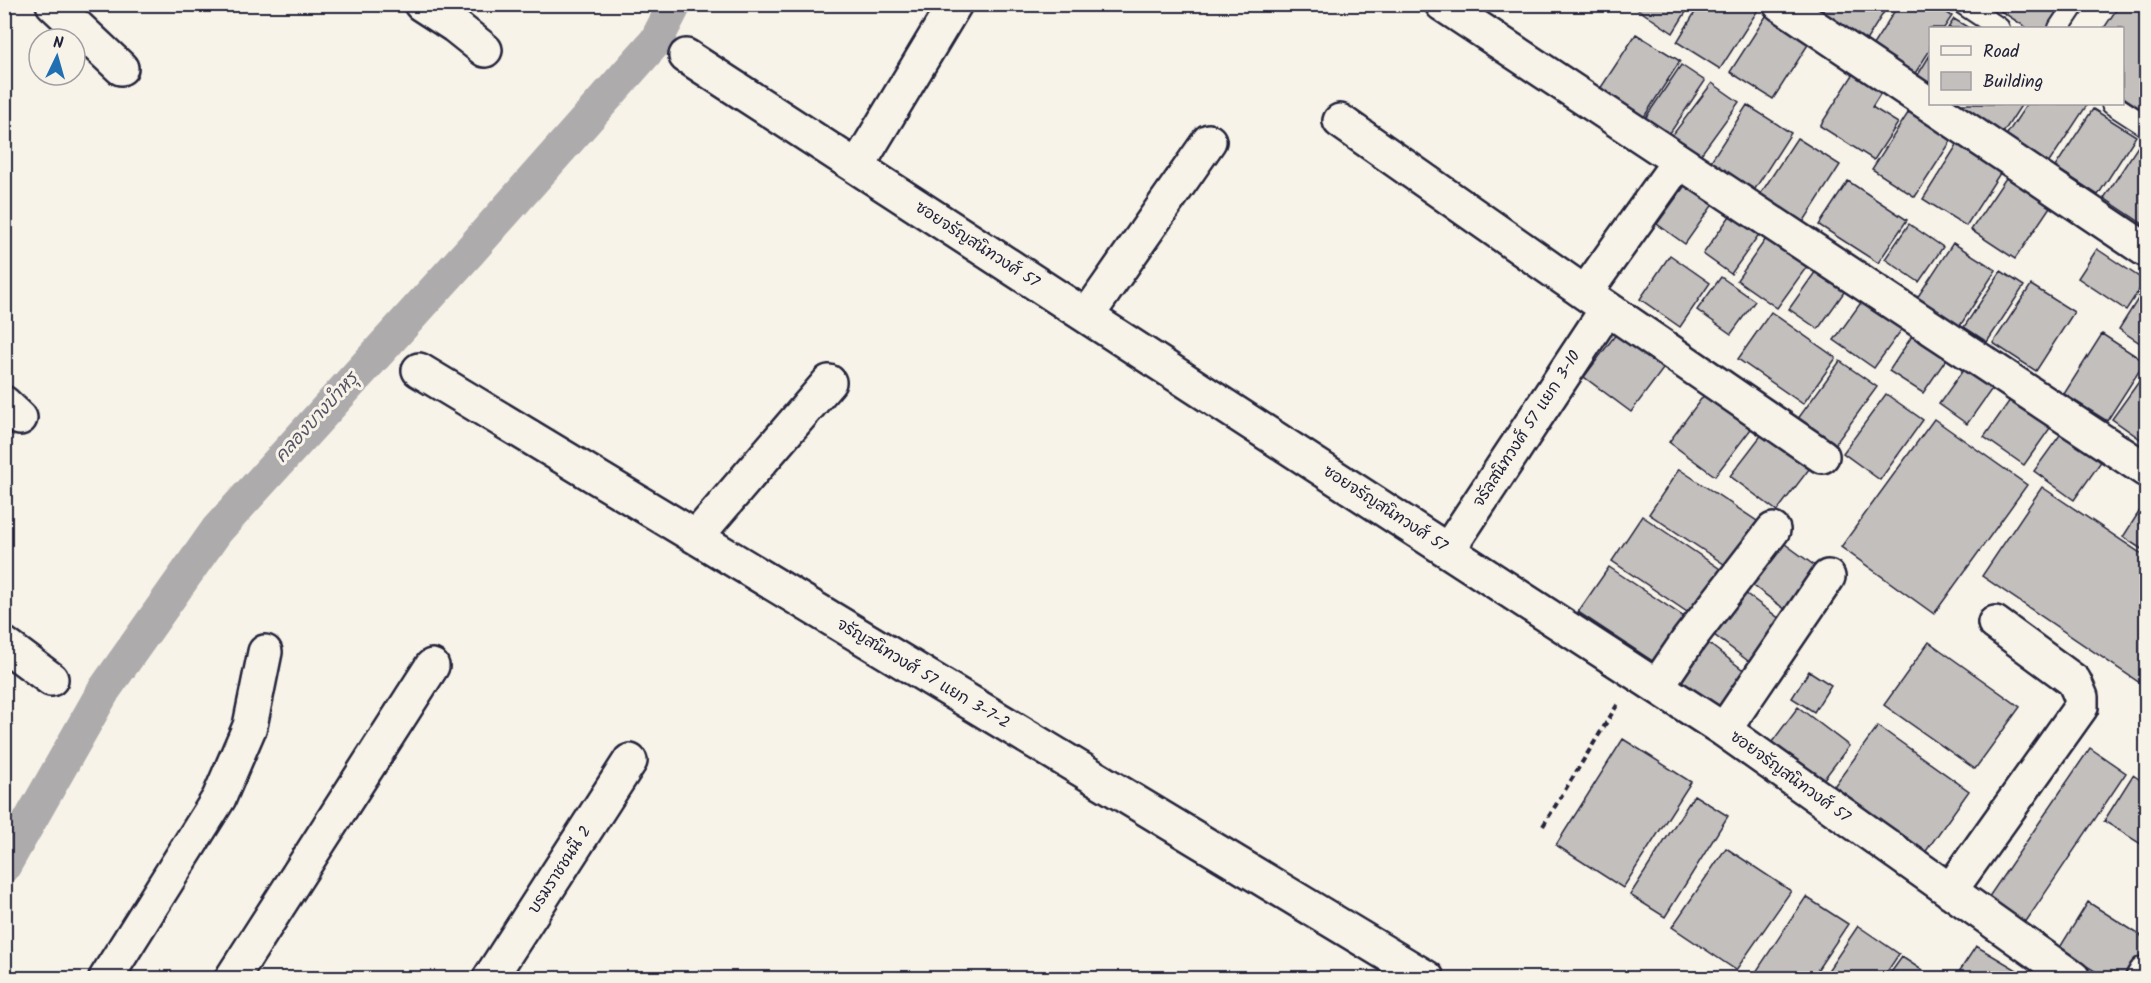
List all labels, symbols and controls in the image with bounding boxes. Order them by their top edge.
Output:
north arrow [27,27,87,87]
legend [1929,27,2124,105]
text: N [52,31,64,56]
text: Road [1983,38,2020,67]
text: Building [1983,68,2043,97]
street label: ซอยจรัญสนิทวงศ์ 57 [910,195,1045,295]
street label: จรัลสนิทวงศ์ 57 แยก 3-10 [1467,346,1587,512]
water label: คลองบางบำหรุ [268,365,367,470]
street label: ซอยจรัญสนิทวงศ์ 57 [1318,459,1453,559]
street label: จรัญสนิทวงศ์ 57 แยก 3-7-2 [832,612,1014,736]
street label: ซอยจรัญสนิทวงศ์ 57 [1724,725,1856,830]
street label: บรมราชชนนี 2 [522,821,598,919]

